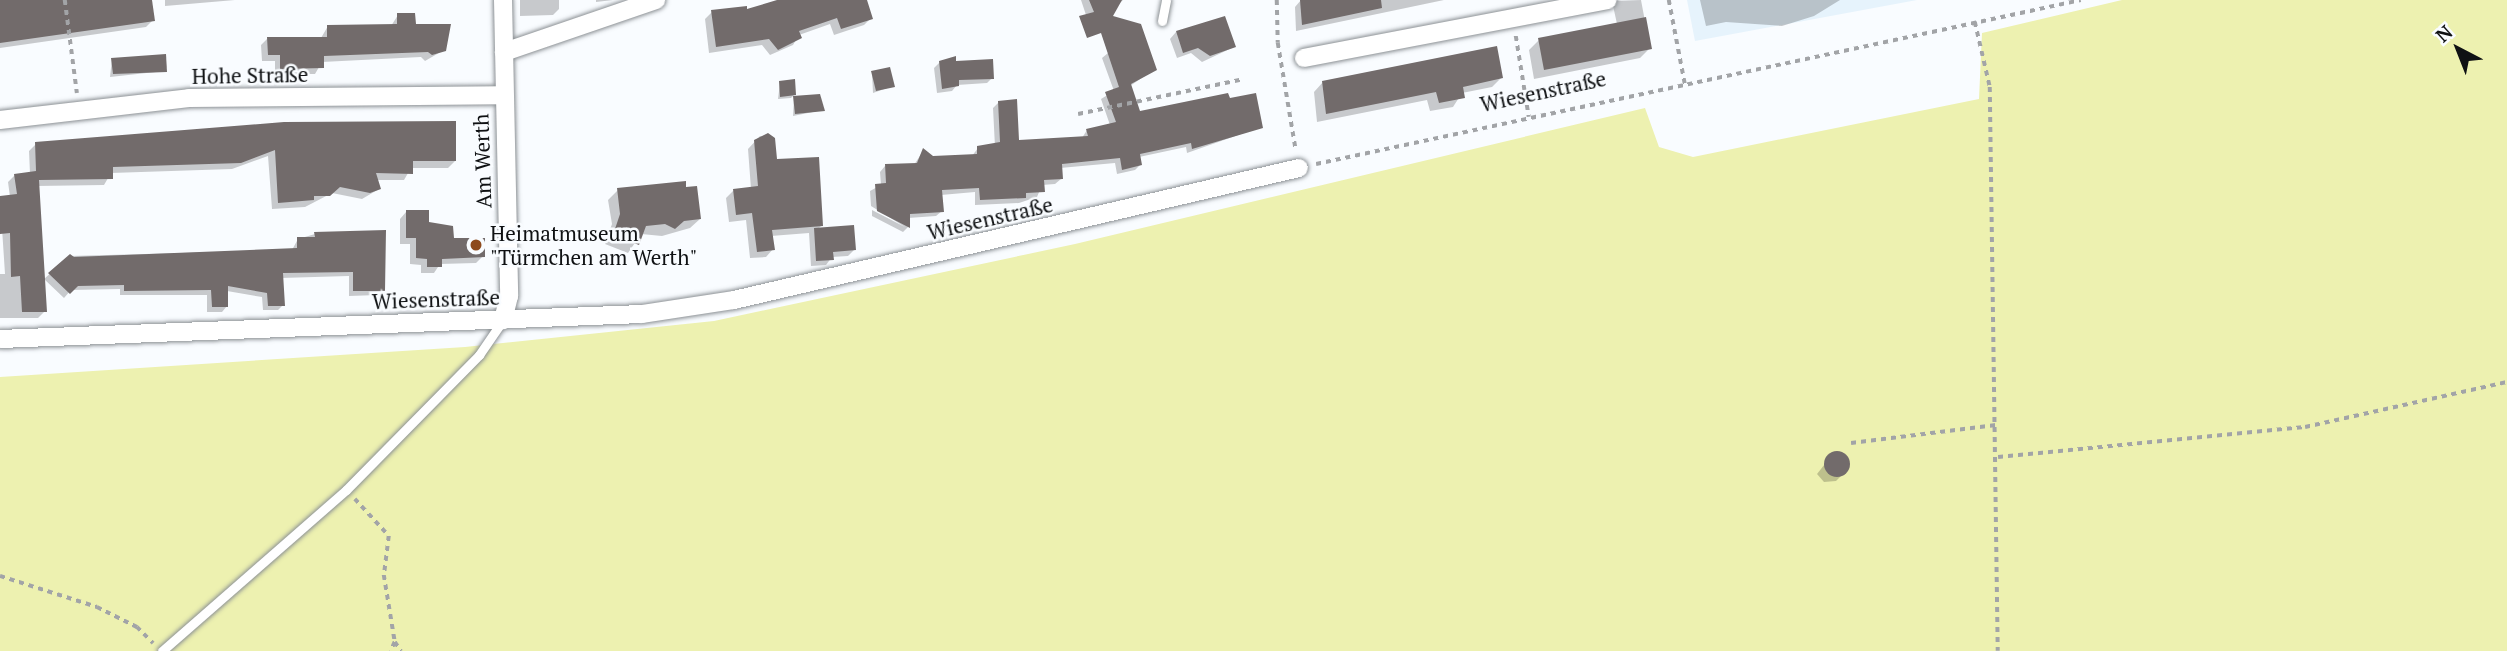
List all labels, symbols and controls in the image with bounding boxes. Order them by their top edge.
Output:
north arrow [2423,14,2493,84]
text: N [2430,19,2457,47]
street label: Hohe Straße [192,61,308,89]
street label: Wiesenstraße [1478,65,1608,117]
street label: Am Werth [468,113,496,209]
street label: Wiesenstraße [925,191,1055,245]
place label: Heimatmuseum "Türmchen am Werth" [490,220,697,270]
marker: Heimatmuseum "Türmchen am Werth" [468,237,484,253]
street label: Wiesenstraße [372,284,500,314]

